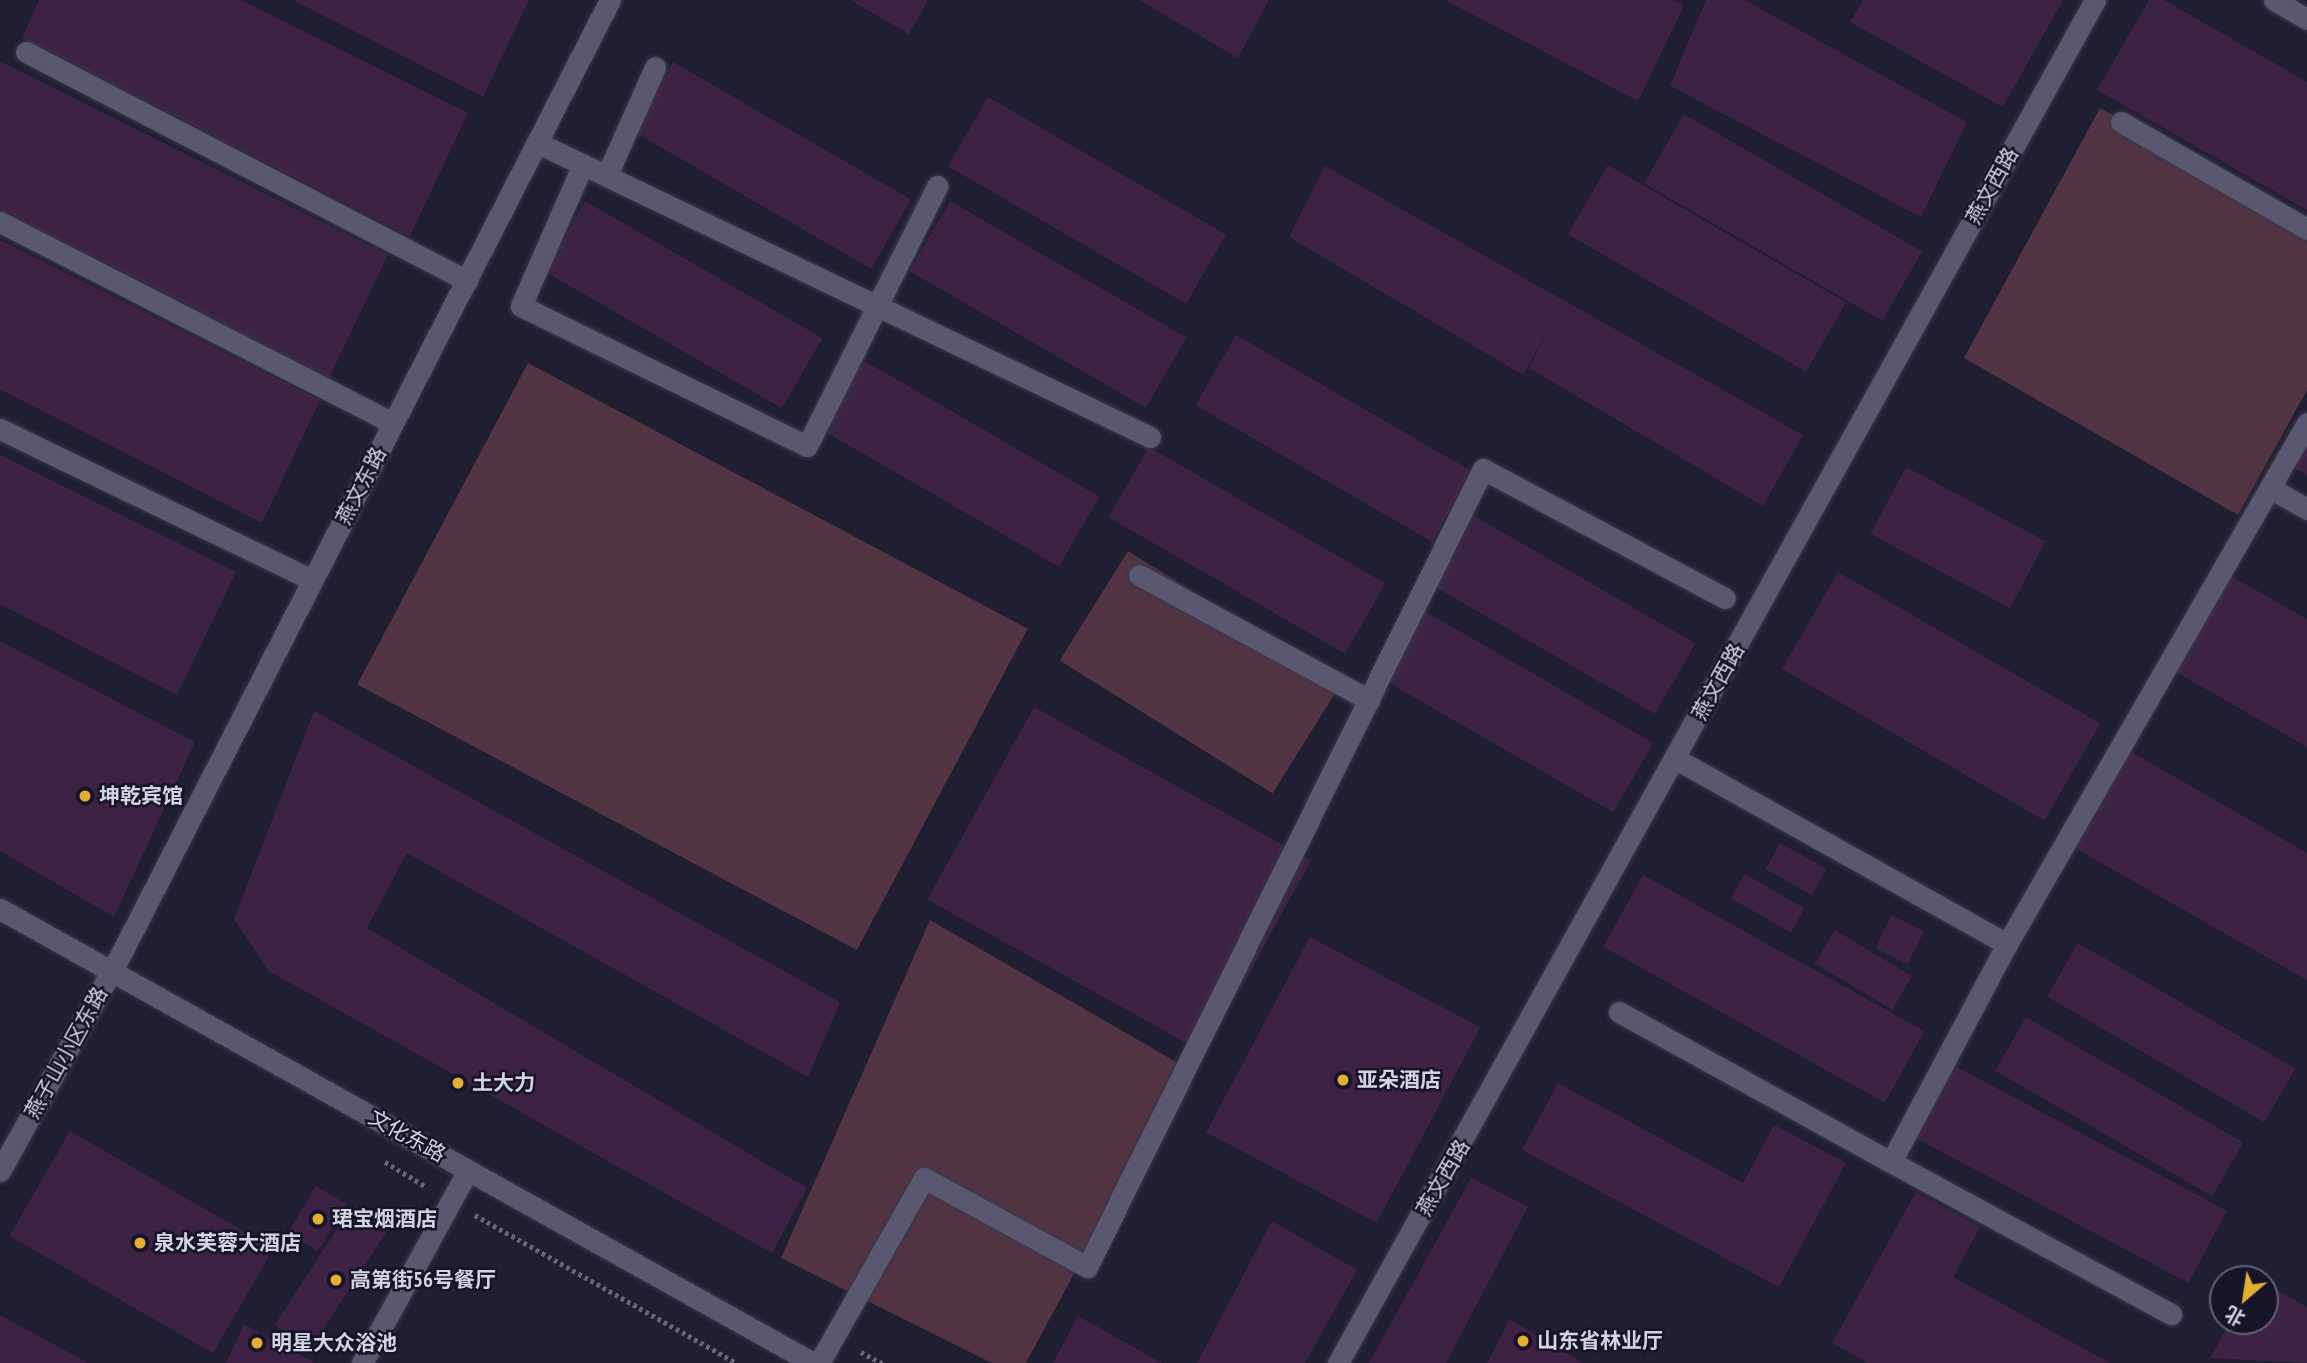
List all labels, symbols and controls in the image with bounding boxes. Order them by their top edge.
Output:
street label: 燕文西路 [1961,143,2023,229]
street label: 燕文东路 [331,443,391,529]
street label: 燕文西路 [1687,639,1749,725]
place label: 坤乾宾馆 [99,783,183,809]
marker: 坤乾宾馆 [77,788,93,804]
street label: 燕子山小区东路 [19,983,113,1123]
place label: 亚朵酒店 [1357,1067,1441,1093]
place label: 土大力 [472,1070,535,1096]
marker: 亚朵酒店 [1335,1072,1351,1088]
marker: 土大力 [450,1075,466,1091]
street label: 文化东路 [364,1105,450,1167]
street label: 燕文西路 [1411,1135,1475,1221]
place label: 珺宝烟酒店 [332,1206,437,1232]
marker: 珺宝烟酒店 [310,1211,326,1227]
place label: 泉水芙蓉大酒店 [154,1230,301,1256]
marker: 泉水芙蓉大酒店 [132,1235,148,1251]
north arrow [2209,1265,2279,1335]
place label: 高第街56号餐厅 [350,1267,496,1293]
marker: 高第街56号餐厅 [328,1272,344,1288]
text: 北 [2221,1302,2249,1332]
place label: 山东省林业厅 [1537,1328,1663,1354]
place label: 明星大众浴池 [271,1330,397,1356]
marker: 山东省林业厅 [1515,1333,1531,1349]
marker: 明星大众浴池 [249,1335,265,1351]

